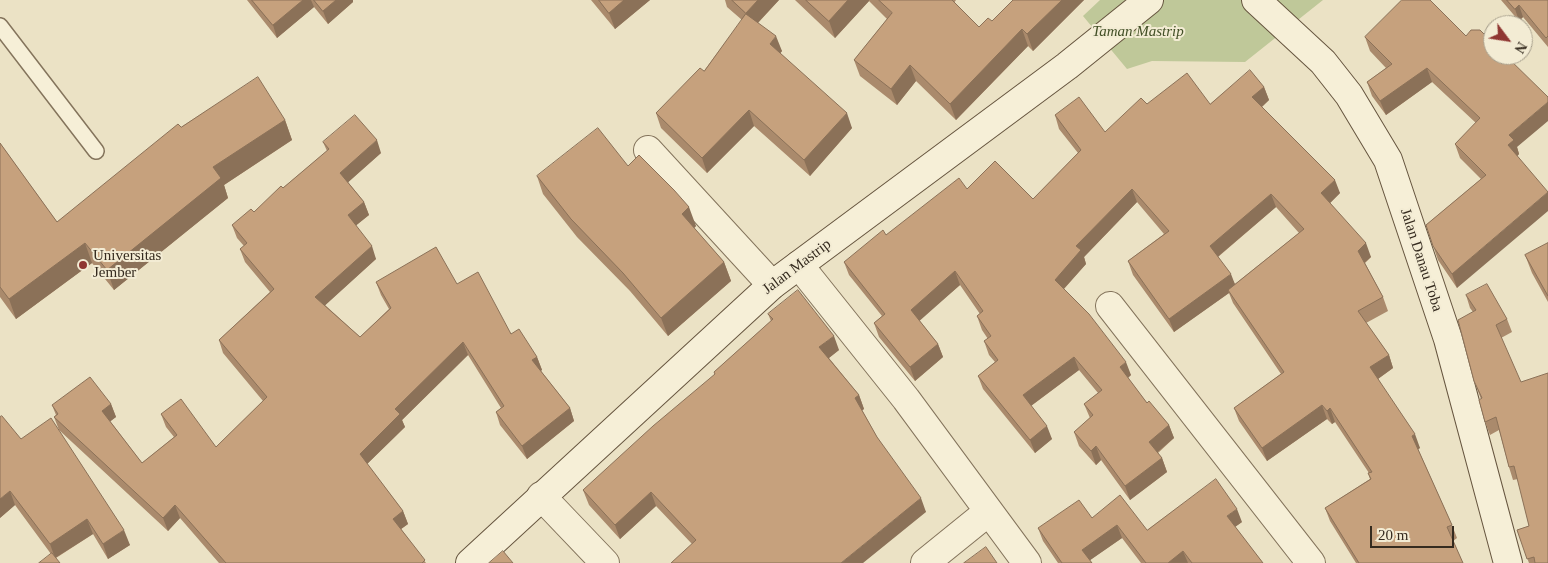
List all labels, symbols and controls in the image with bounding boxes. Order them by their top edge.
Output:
north arrow [1483,15,1533,65]
park label: Taman Mastrip [1092,23,1184,41]
text: N [1511,39,1529,56]
street label: Jalan Danau Toba [1396,206,1446,314]
street label: Jalan Mastrip [759,235,835,299]
place label: Universitas Jember [93,247,161,282]
marker: Universitas Jember [77,259,89,271]
scale bar [1373,516,1457,548]
text: 20 m [1378,527,1408,543]

